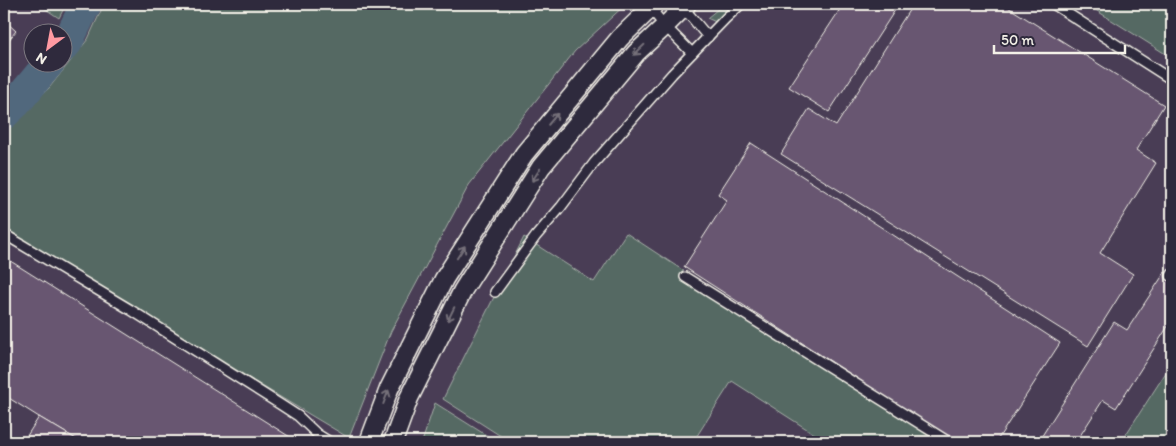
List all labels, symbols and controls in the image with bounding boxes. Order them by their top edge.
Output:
north arrow [22,22,72,72]
scale bar [994,22,1125,54]
text: 50 m [1001,31,1034,49]
one-way arrow [633,44,645,56]
text: N [33,49,50,68]
one-way arrow [547,112,558,125]
one-way arrow [531,168,541,182]
one-way arrow [456,246,466,260]
one-way arrow [446,306,456,321]
one-way arrow [382,389,391,405]

